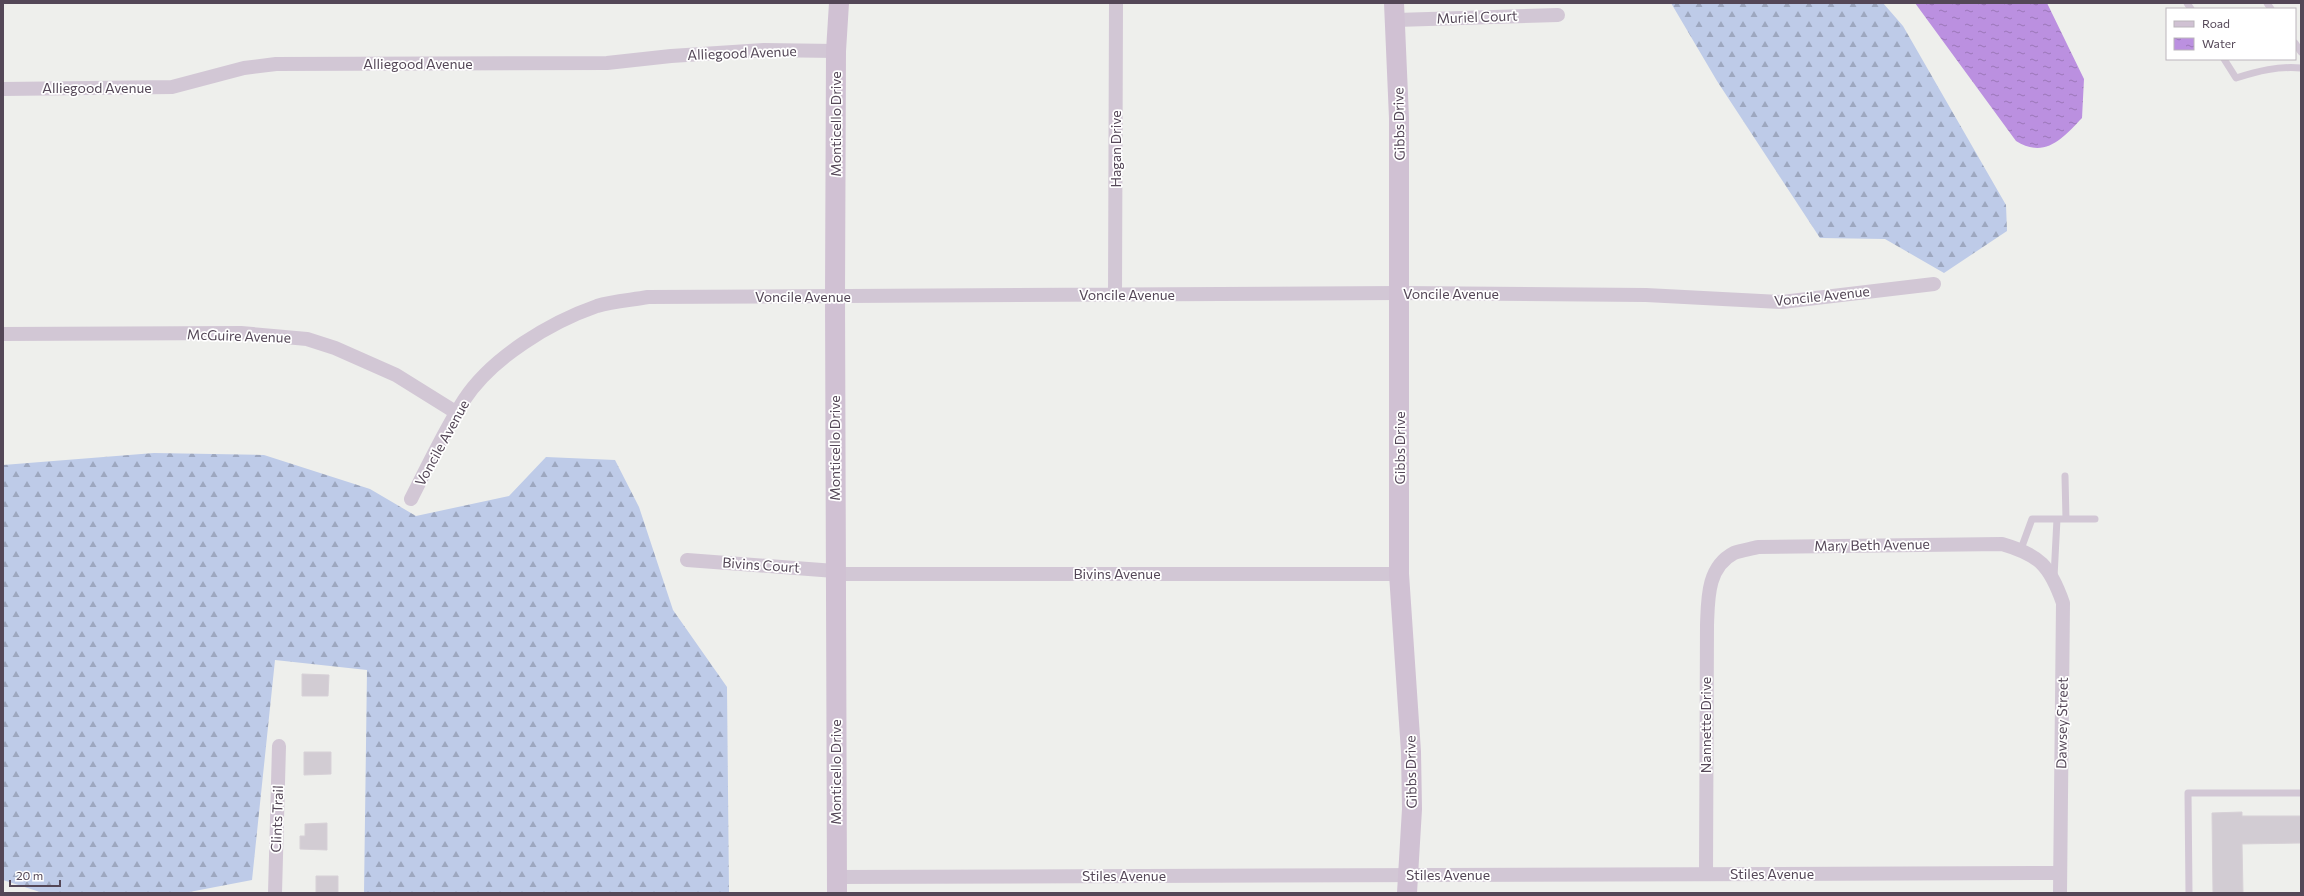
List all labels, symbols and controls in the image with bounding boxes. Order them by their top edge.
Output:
street label: Muriel Court [1436,7,1518,26]
legend [2166,8,2296,60]
text: Road [2202,16,2230,30]
text: Water [2202,36,2236,50]
street label: Alliegood Avenue [687,42,797,63]
street label: Alliegood Avenue [363,55,473,72]
street label: Monticello Drive [827,71,844,177]
street label: Alliegood Avenue [42,79,152,96]
street label: Gibbs Drive [1389,87,1408,161]
street label: Hagan Drive [1107,110,1124,188]
street label: Voncile Avenue [1773,282,1870,309]
street label: Voncile Avenue [1403,285,1499,302]
street label: Voncile Avenue [1079,286,1175,303]
street label: Voncile Avenue [755,288,851,305]
street label: McGuire Avenue [187,325,291,346]
street label: Monticello Drive [826,395,843,501]
street label: Voncile Avenue [411,397,472,489]
street label: Gibbs Drive [1391,411,1408,485]
street label: Mary Beth Avenue [1814,535,1930,554]
street label: Bivins Court [722,553,801,576]
street label: Bivins Avenue [1073,565,1161,582]
street label: Nannette Drive [1697,677,1714,773]
street label: Dawsey Street [2052,677,2071,769]
street label: Monticello Drive [827,719,844,825]
street label: Gibbs Drive [1401,735,1420,809]
street label: Clints Trail [267,785,286,853]
scale bar [10,862,60,888]
street label: Stiles Avenue [1730,865,1814,882]
street label: Stiles Avenue [1406,866,1490,883]
street label: Stiles Avenue [1082,867,1166,884]
text: 20 m [16,868,43,882]

